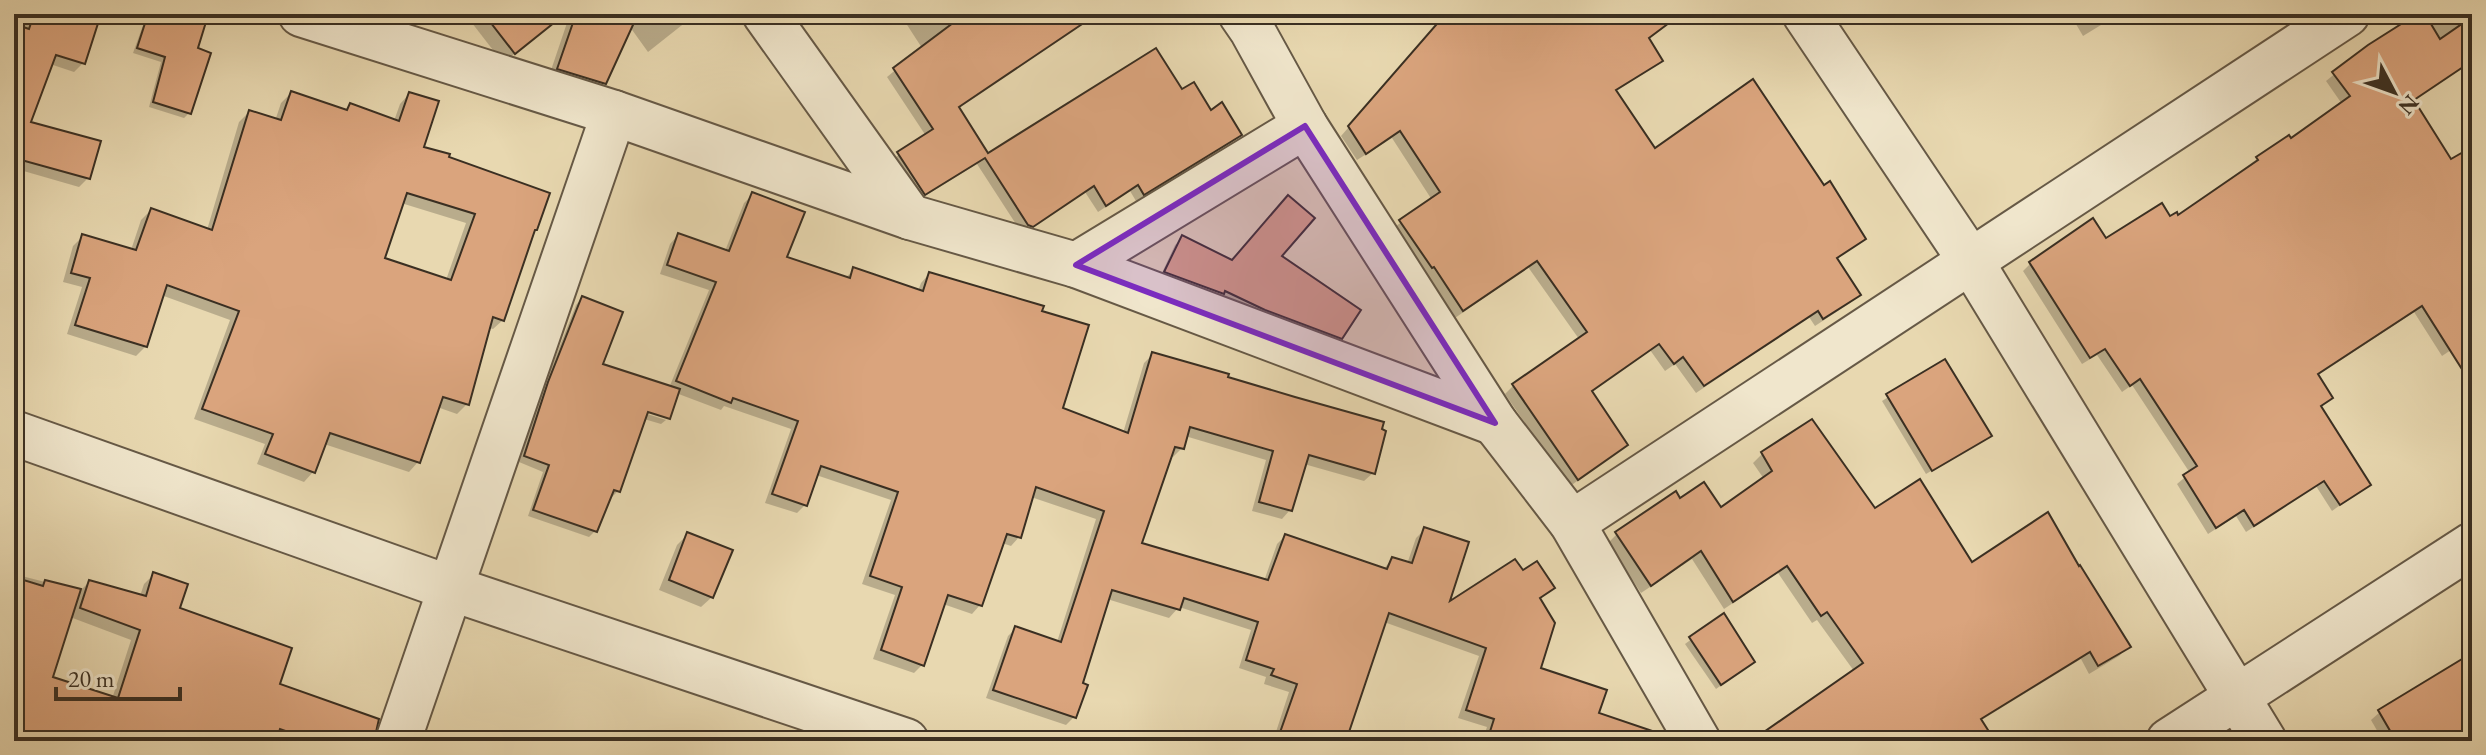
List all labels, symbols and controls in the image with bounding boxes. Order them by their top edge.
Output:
north arrow [2354,52,2434,132]
text: N [2392,89,2426,121]
scale bar [56,651,180,701]
text: 20 m [68,663,115,694]

